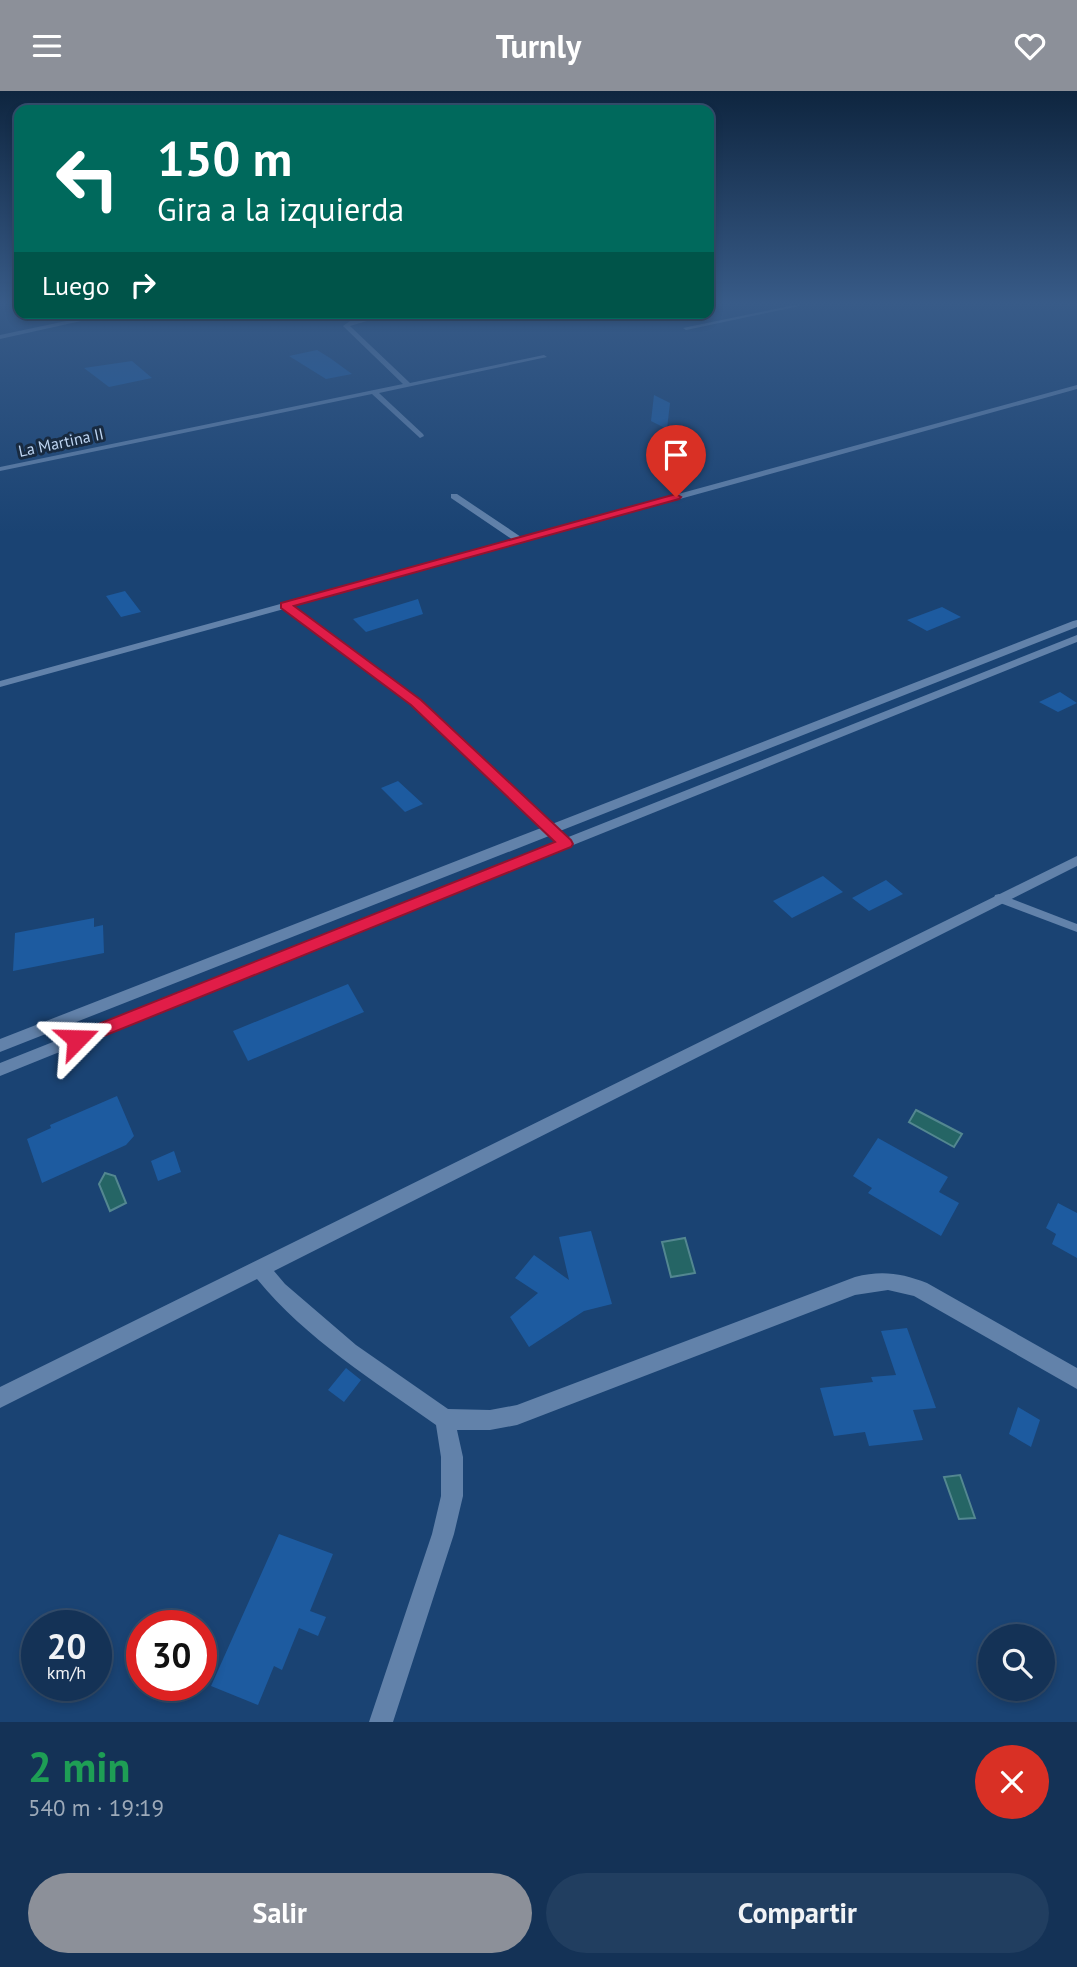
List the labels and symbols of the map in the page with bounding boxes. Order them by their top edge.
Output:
street label: La Martina II [17,423,105,461]
pin [646,425,706,497]
position arrow [40,1002,114,1076]
speed limit sign: 30 [126,1610,217,1701]

